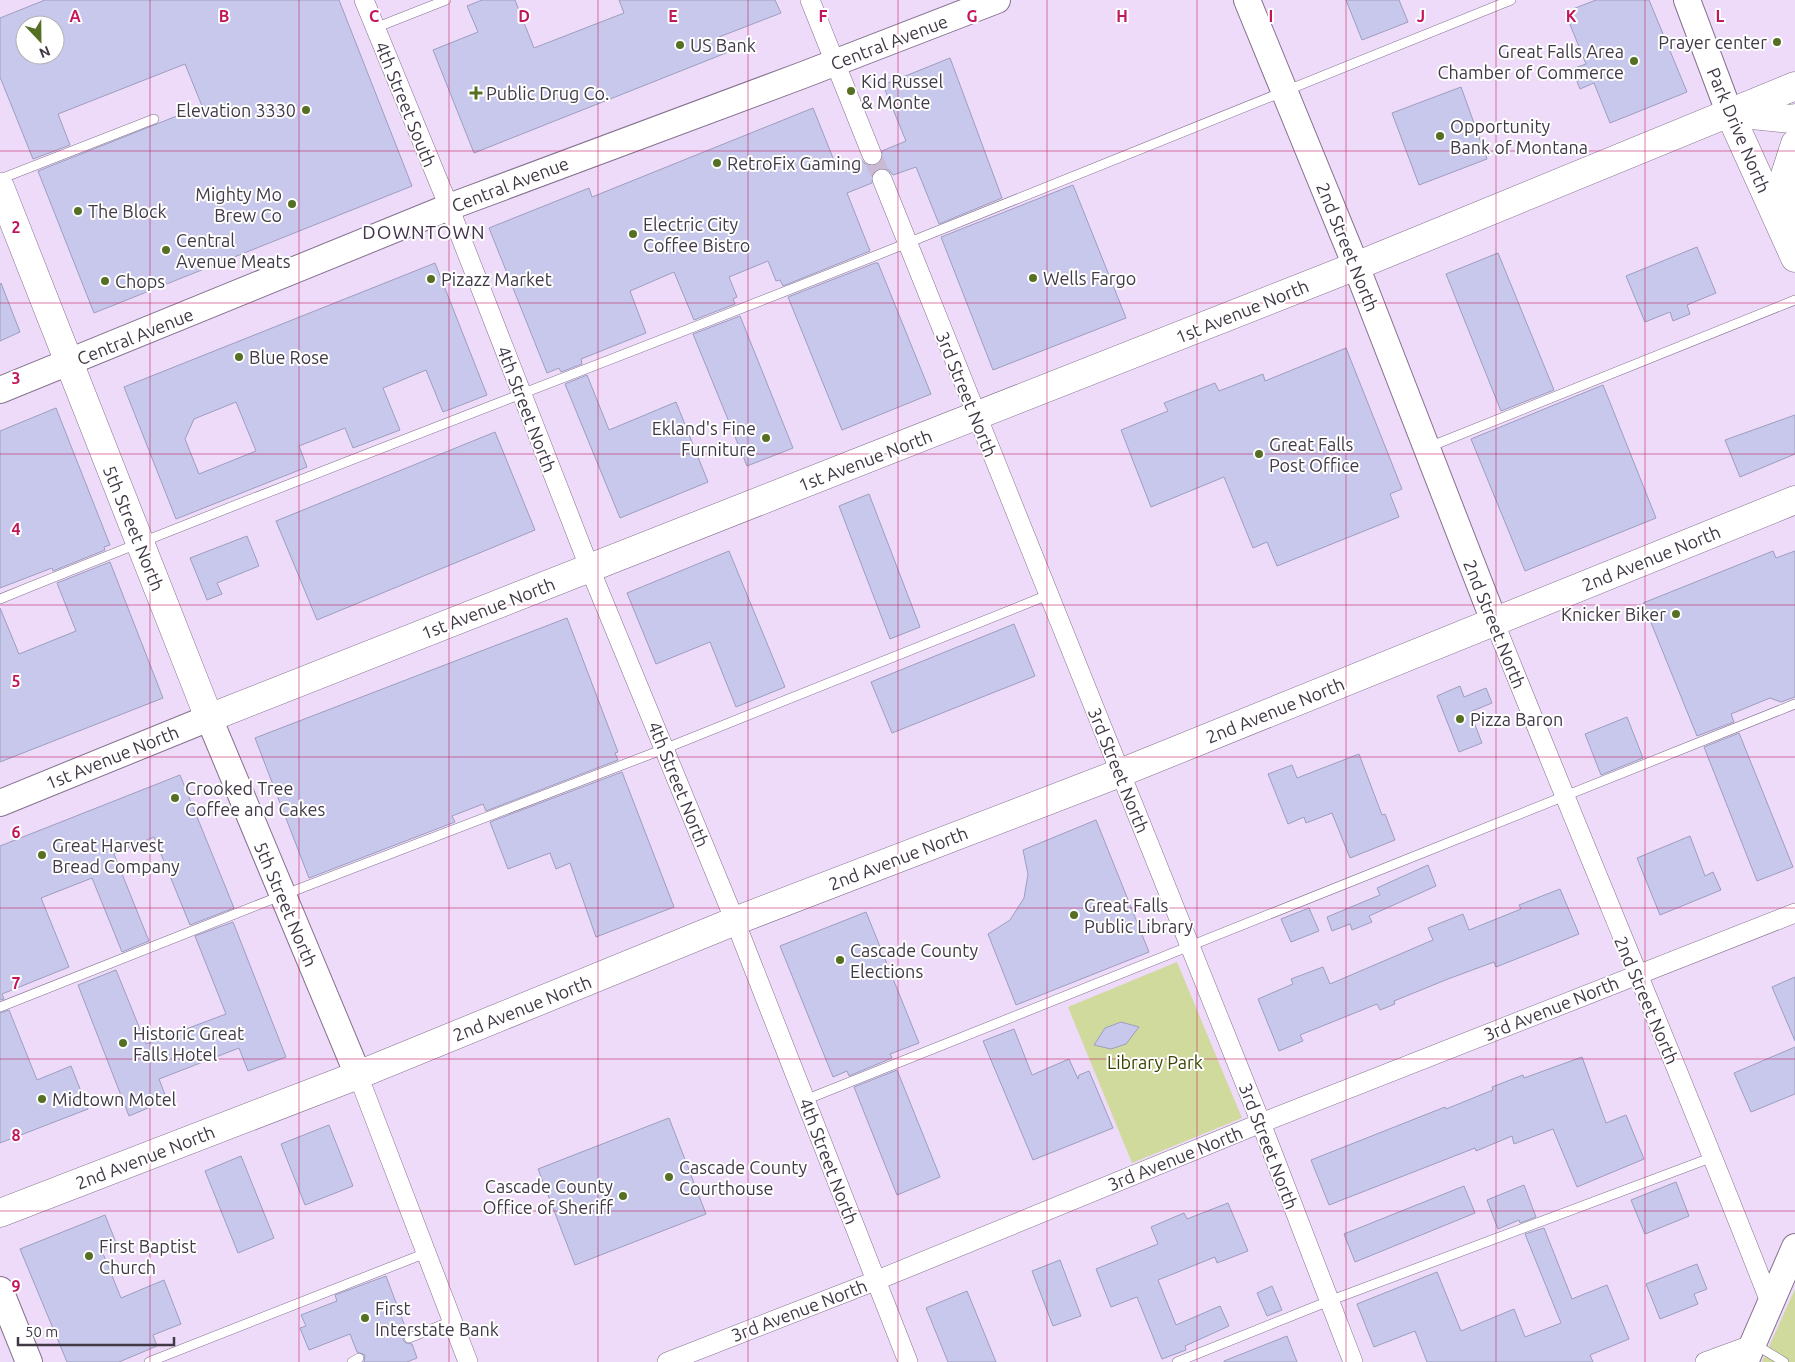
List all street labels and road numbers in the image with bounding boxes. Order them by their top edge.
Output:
street label: Central Avenue [828,10,950,74]
street label: 4th Street South [372,38,440,170]
street label: Park Drive North [1704,64,1774,196]
street label: Central Avenue [449,152,571,216]
street label: 2nd Street North [1313,180,1383,314]
street label: 1st Avenue North [1173,275,1311,347]
street label: Central Avenue [74,304,196,368]
street label: 3rd Street North [933,328,1001,460]
street label: 4th Street North [494,343,560,475]
street label: 1st Avenue North [795,425,935,495]
street label: 5th Street North [100,462,168,594]
street label: 2nd Avenue North [1579,521,1723,595]
street label: 2nd Street North [1460,557,1530,691]
street label: 1st Avenue North [418,573,558,643]
street label: 2nd Avenue North [1203,673,1347,747]
street label: 3rd Street North [1085,704,1153,836]
street label: 4th Street North [645,718,713,850]
street label: 1st Avenue North [43,721,181,793]
street label: 2nd Avenue North [826,822,970,894]
street label: 5th Street North [251,839,321,969]
street label: 2nd Street North [1611,933,1683,1067]
street label: 2nd Avenue North [450,971,594,1045]
street label: 3rd Avenue North [1481,972,1621,1044]
street label: 3rd Street North [1236,1080,1302,1212]
street label: 4th Street North [796,1095,862,1227]
street label: 2nd Avenue North [73,1121,217,1193]
street label: 3rd Avenue North [1105,1122,1245,1194]
street label: 3rd Avenue North [728,1275,870,1345]

